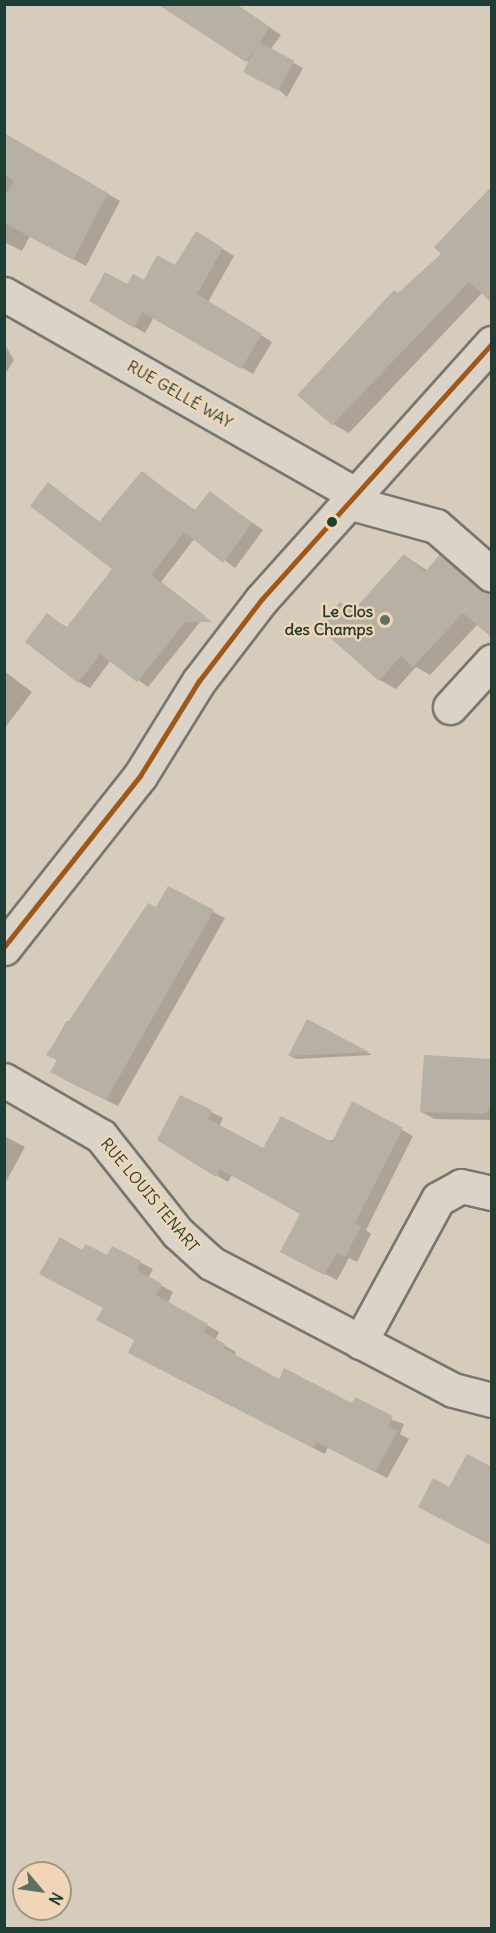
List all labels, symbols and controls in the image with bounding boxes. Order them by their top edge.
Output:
street label: RUE GELLÉ WAY [124,356,236,432]
unlabelled marker [326,516,338,528]
place label: Le Clos des Champs [285,601,373,639]
marker: Le Clos des Champs [378,613,392,627]
street label: RUE LOUIS TENART [97,1134,203,1256]
north arrow [12,1861,72,1921]
text: N [45,1889,67,1908]

